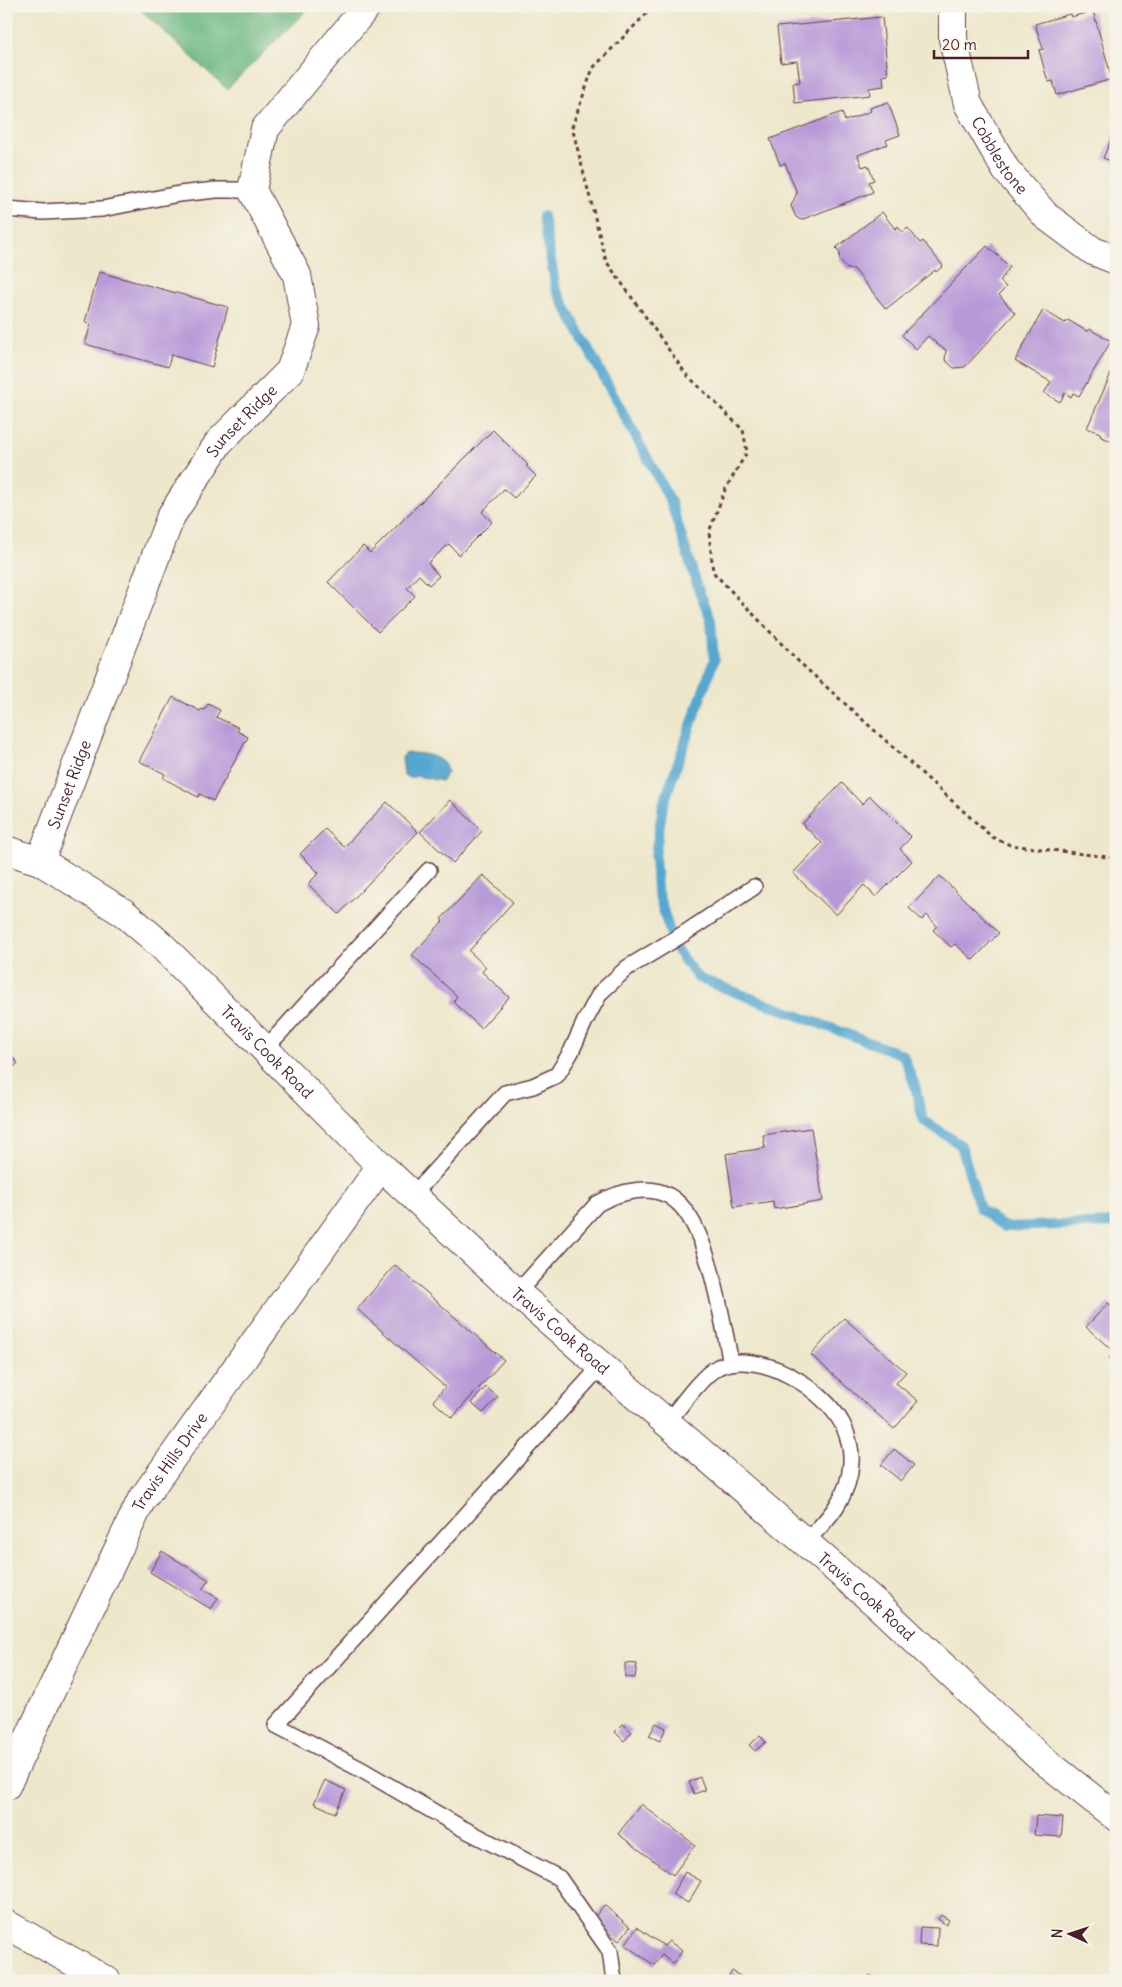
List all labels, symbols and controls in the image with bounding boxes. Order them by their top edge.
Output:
scale bar [934,28,1028,60]
text: 20 m [942,35,977,54]
street label: Cobblestone [967,113,1032,198]
street label: Sunset Ridge [202,380,281,461]
street label: Sunset Ridge [43,737,95,832]
street label: Travis Cook Road [217,1001,318,1102]
street label: Travis Cook Road [507,1283,614,1379]
street label: Travis Hills Drive [128,1408,211,1514]
street label: Travis Cook Road [814,1548,919,1645]
north arrow [1044,1910,1094,1960]
text: N [1048,1928,1066,1939]

